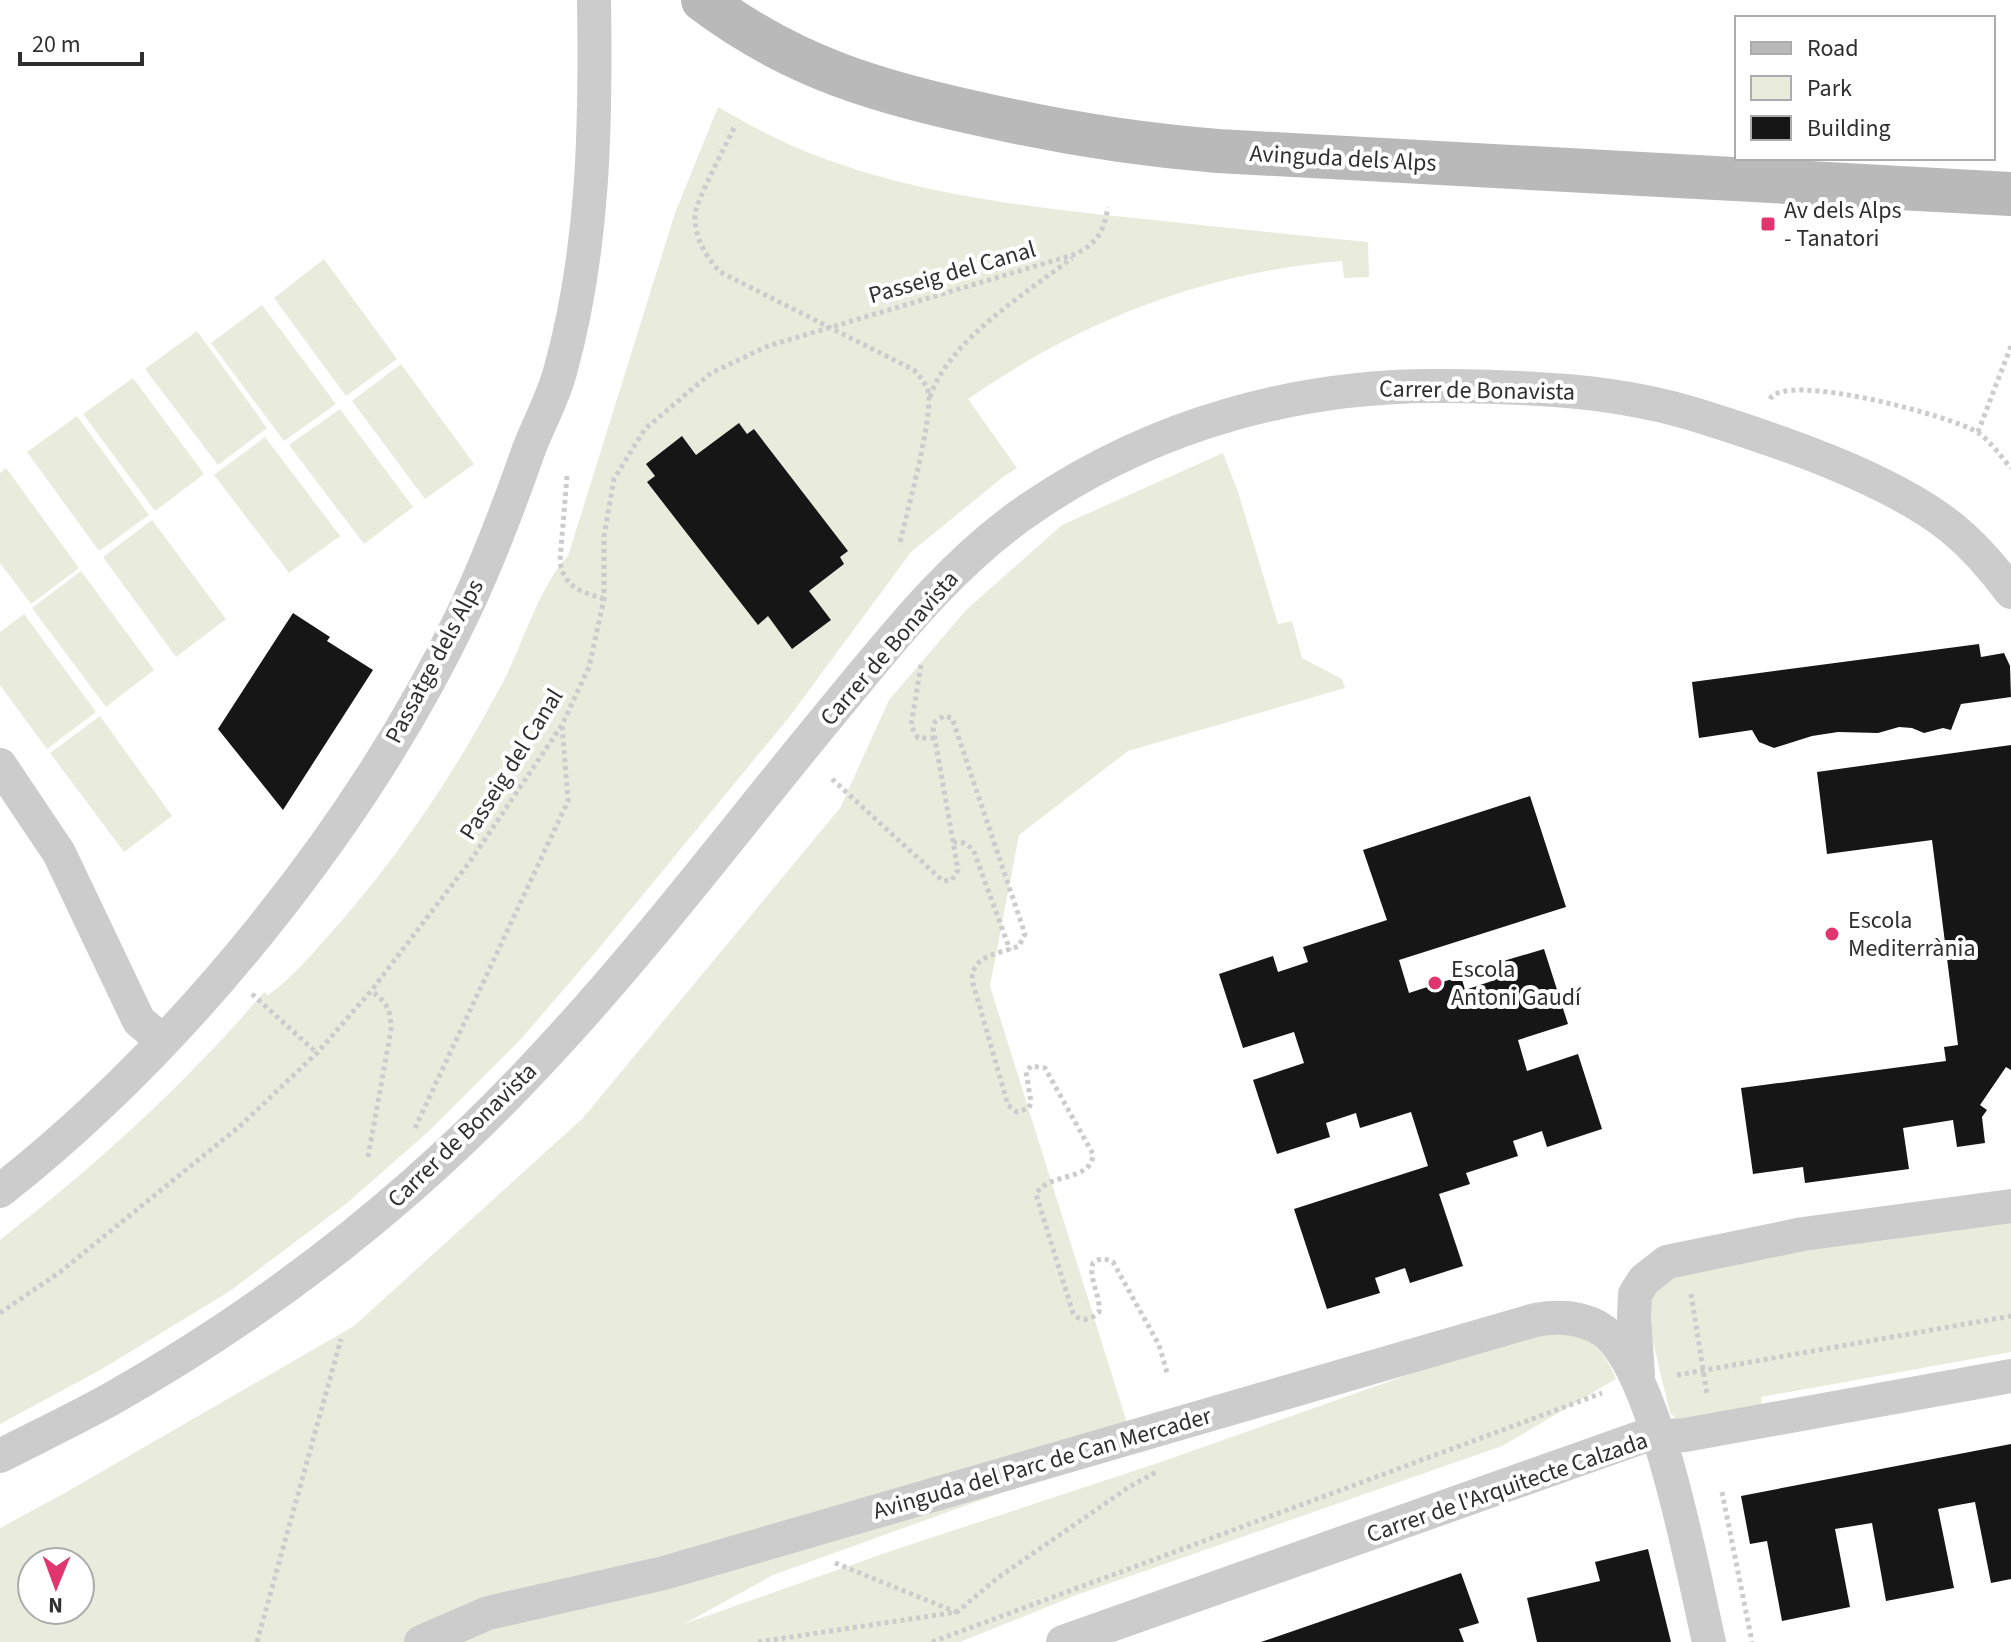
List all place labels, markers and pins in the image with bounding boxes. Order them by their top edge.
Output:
place label: Av dels Alps - Tanatori [1784,193,1902,256]
marker: Av dels Alps - Tanatori [1759,215,1777,233]
place label: Escola Mediterrània [1848,903,1976,966]
marker: Escola Mediterrània [1823,925,1841,943]
place label: Escola Antoni Gaudí [1451,952,1582,1015]
marker: Escola Antoni Gaudí [1426,974,1444,992]

